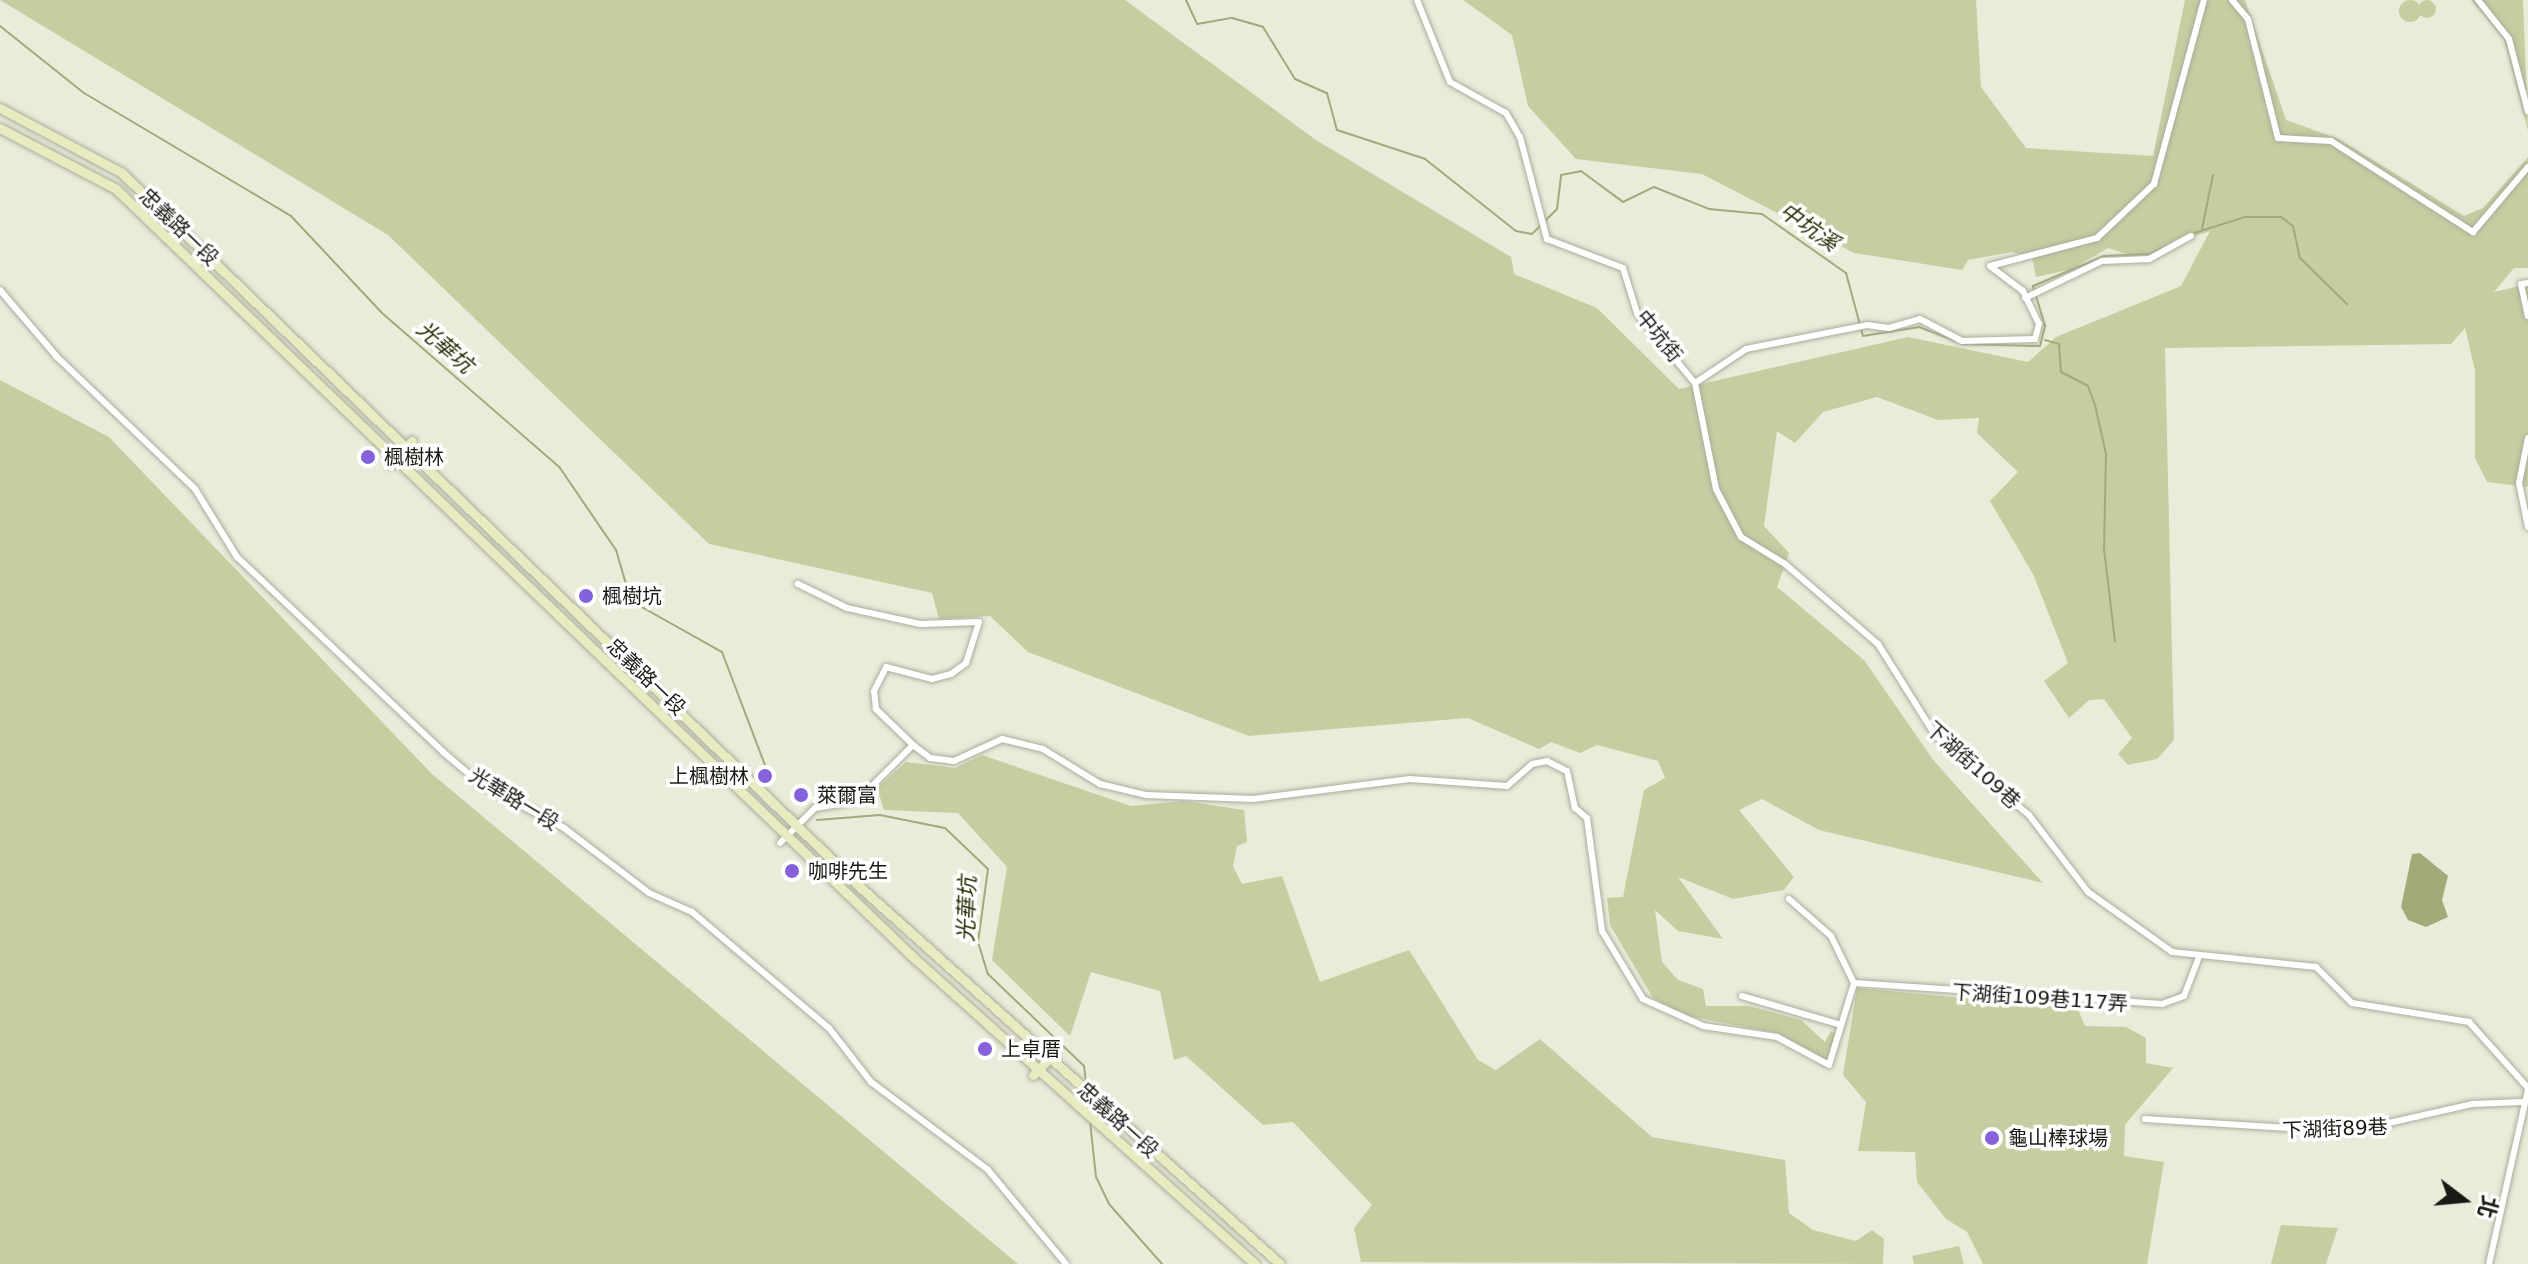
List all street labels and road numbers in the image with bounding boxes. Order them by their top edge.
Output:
street label: 忠義路一段 [135,184,223,270]
street label: 中坑街 [1631,305,1687,367]
street label: 忠義路一段 [602,634,690,720]
street label: 下湖街109巷 [1921,717,2025,813]
street label: 光華路一段 [465,763,563,835]
street label: 下湖街109巷117弄 [1951,980,2129,1016]
street label: 忠義路一段 [1073,1078,1163,1162]
street label: 下湖街89巷 [2282,1115,2388,1143]

